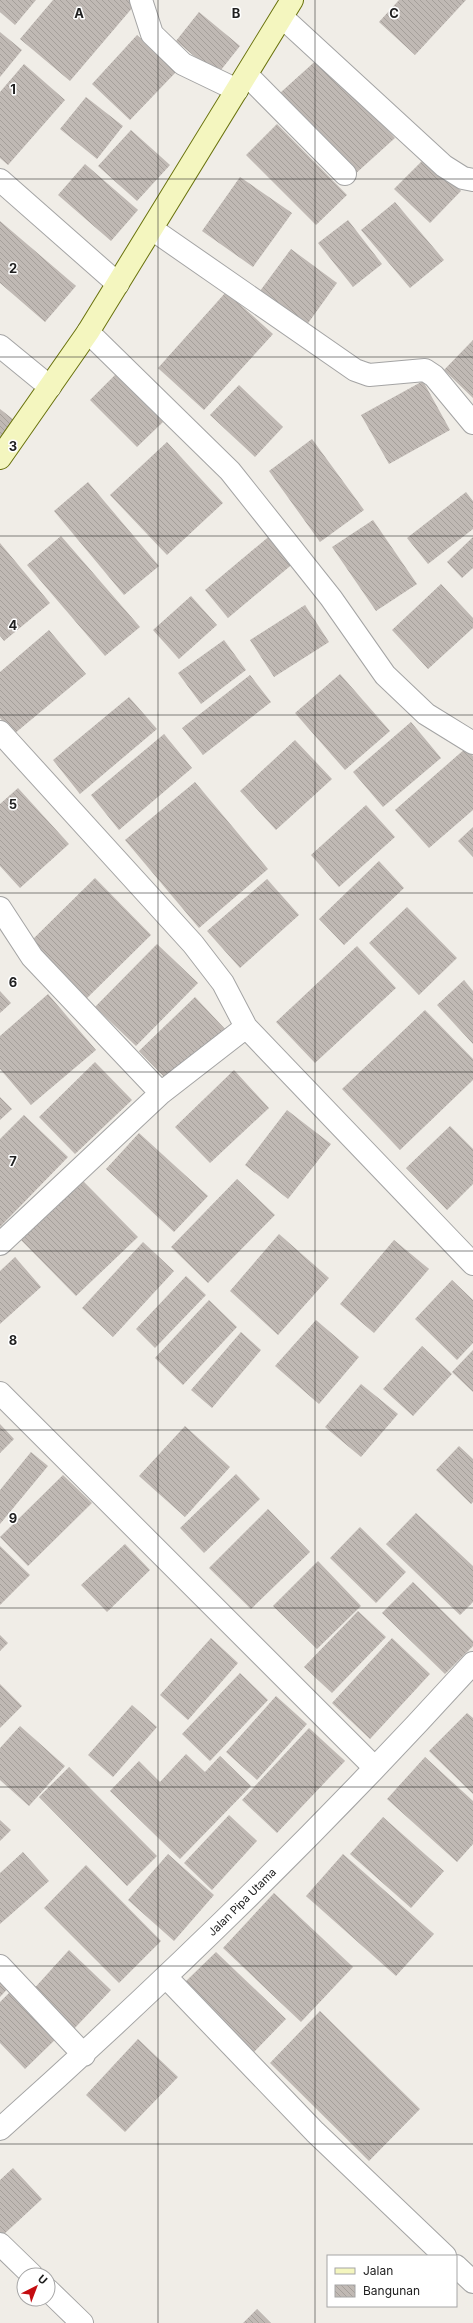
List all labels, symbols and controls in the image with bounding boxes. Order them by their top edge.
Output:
text: A [74,5,84,21]
text: B [232,5,241,21]
text: C [389,5,399,21]
text: 1 [10,81,16,97]
text: 2 [9,260,17,276]
text: 3 [9,438,17,454]
text: 4 [9,617,18,633]
text: 5 [9,796,17,812]
text: 6 [9,974,17,990]
text: 7 [9,1153,17,1169]
text: 8 [9,1332,17,1348]
text: 9 [9,1510,17,1526]
street label: Jalan Pipa Utama [205,1865,279,1939]
legend [327,2255,457,2307]
text: Jalan [363,2263,393,2278]
north arrow [16,2267,56,2307]
text: U [35,2272,50,2287]
text: Bangunan [363,2283,420,2298]

